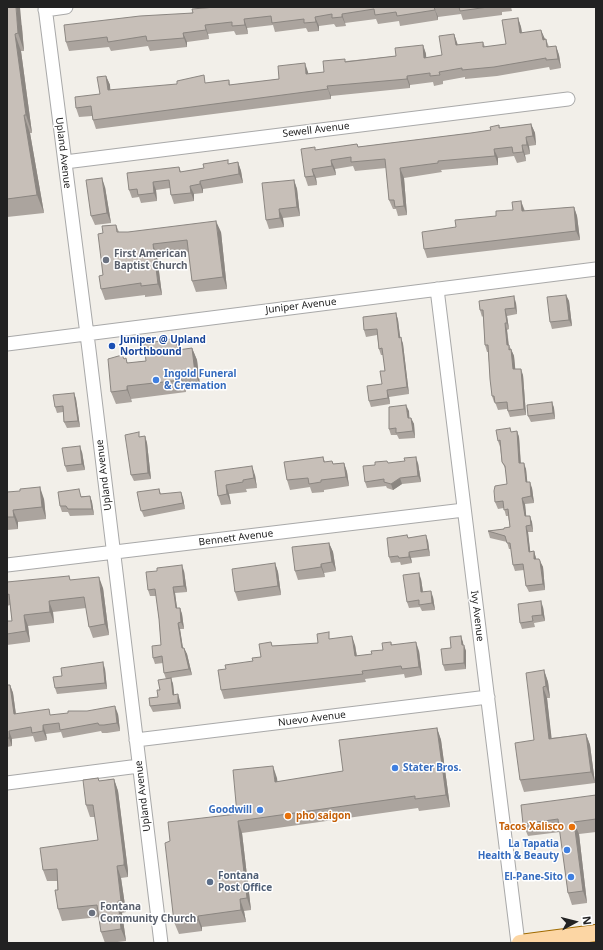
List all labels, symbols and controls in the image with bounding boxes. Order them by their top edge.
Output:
street label: Upland Avenue [53,117,73,189]
street label: Sewell Avenue [282,120,350,140]
place label: First American Baptist Church [114,248,188,272]
marker: First American Baptist Church [101,255,111,265]
street label: Juniper Avenue [265,296,337,316]
place label: Juniper @ Upland Northbound [120,334,206,358]
marker: Juniper @ Upland Northbound [107,341,117,351]
place label: Ingold Funeral & Cremation [164,368,237,392]
marker: Ingold Funeral & Cremation [151,375,161,385]
street label: Upland Avenue [94,439,114,511]
street label: Bennett Avenue [198,527,274,549]
street label: Ivy Avenue [468,590,486,642]
street label: Nuevo Avenue [277,709,347,729]
street label: Upland Avenue [133,760,153,832]
place label: Stater Bros. [403,762,461,774]
marker: Stater Bros. [390,763,400,773]
place label: Goodwill [208,804,252,816]
marker: Goodwill [255,805,265,815]
place label: pho saigon [296,810,351,822]
marker: pho saigon [283,811,293,821]
place label: Tacos Xalisco [499,821,564,833]
marker: Tacos Xalisco [567,822,577,832]
place label: La Tapatia Health & Beauty [478,838,559,862]
marker: La Tapatia Health & Beauty [562,845,572,855]
place label: Fontana Post Office [218,870,272,894]
place label: El-Pane-Sito [504,871,563,883]
marker: El-Pane-Sito [566,872,576,882]
marker: Fontana Post Office [205,877,215,887]
place label: Fontana Community Church [100,901,196,924]
north arrow [555,902,595,942]
marker: Fontana Community Church [87,908,97,918]
text: N [579,915,595,926]

